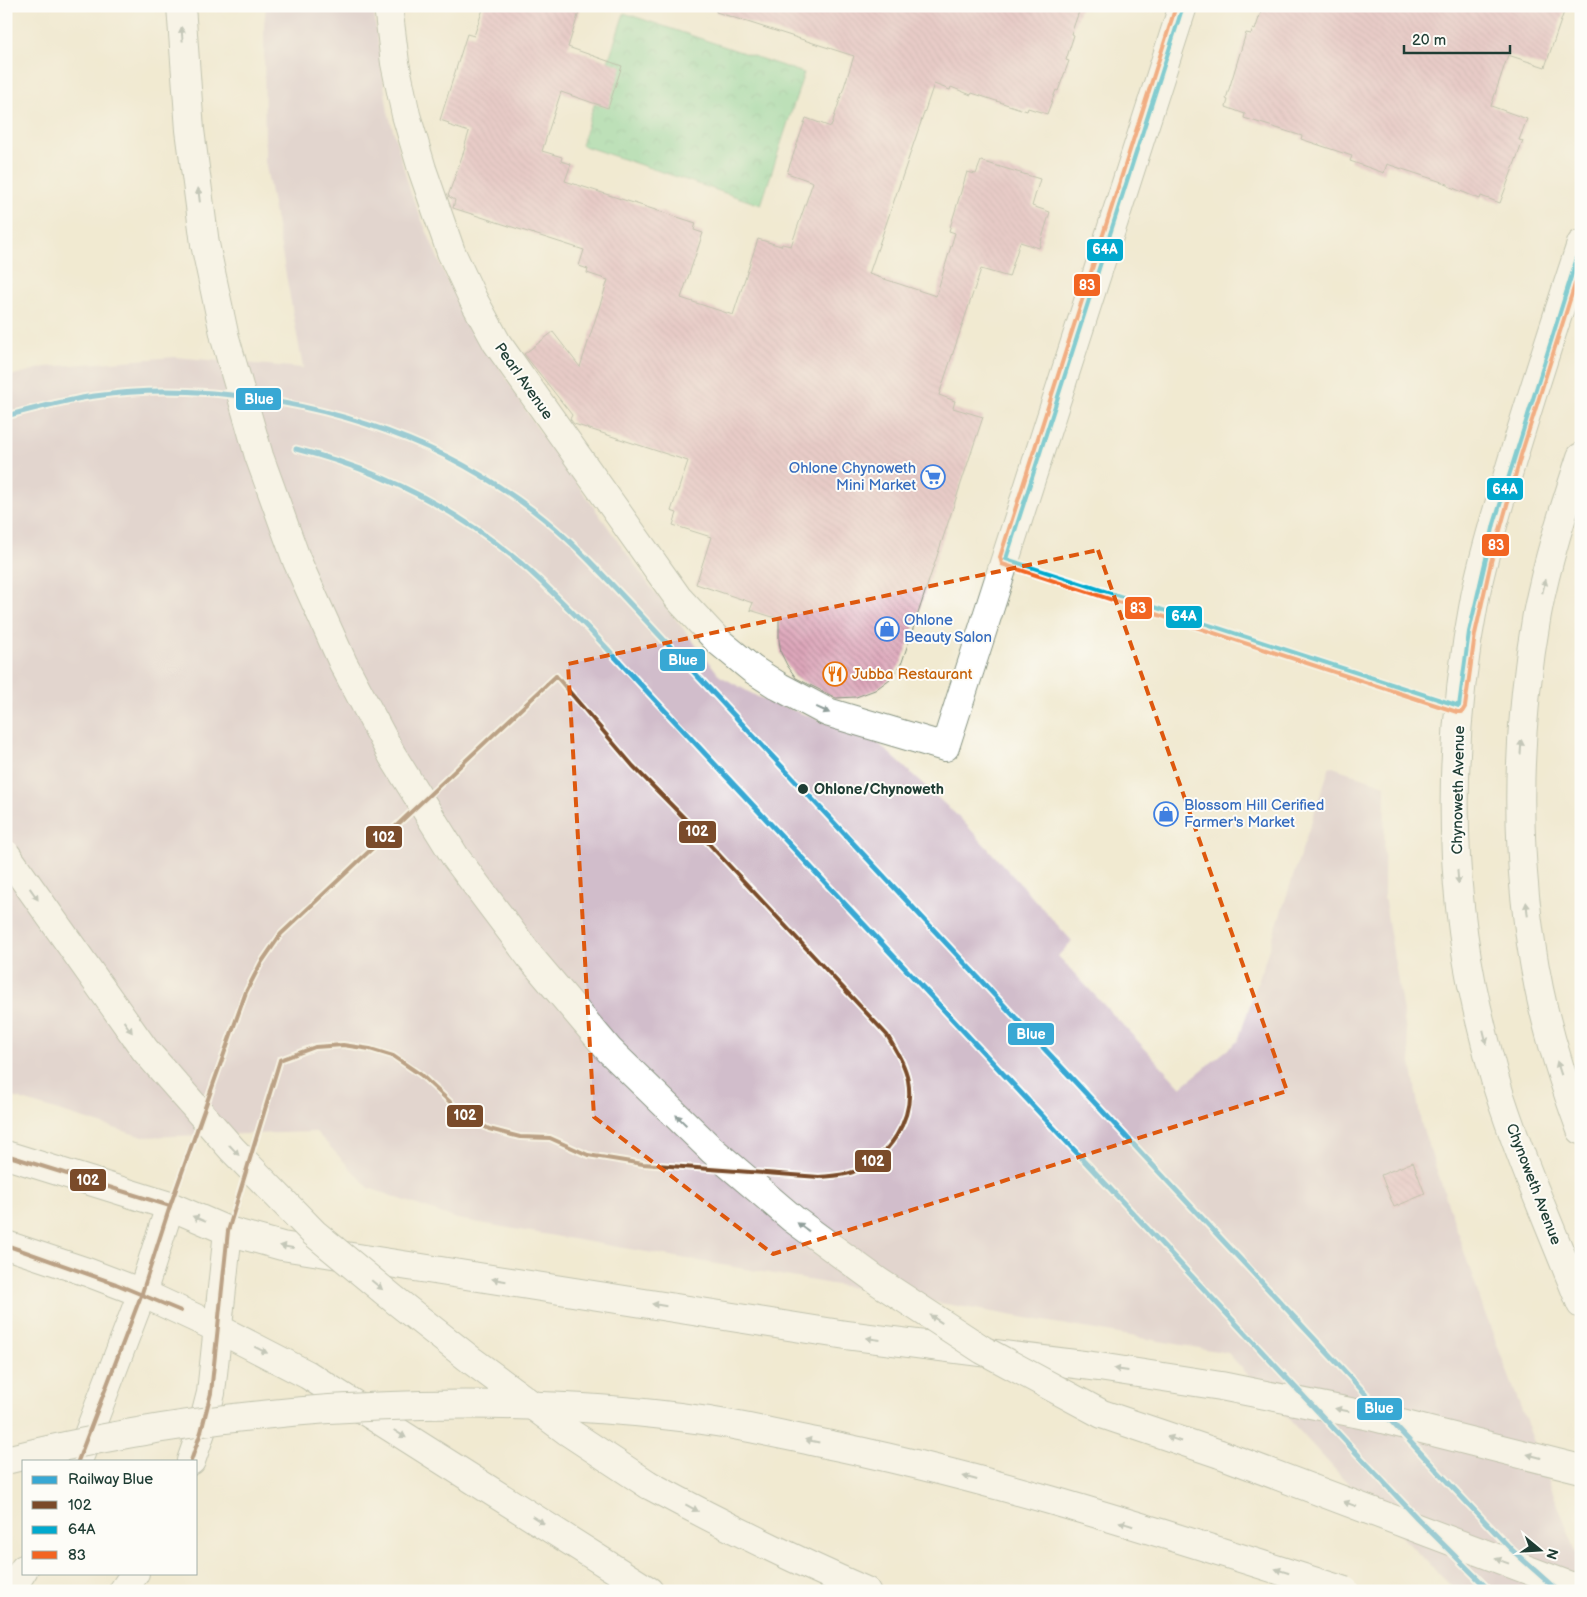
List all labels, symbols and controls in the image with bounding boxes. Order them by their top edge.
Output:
scale bar [1404,22,1511,54]
one-way arrow [178,25,186,41]
text: 20 m [1412,31,1446,50]
one-way arrow [195,187,203,203]
line badge: 64A [1086,238,1124,262]
text: 64A [1092,241,1118,258]
line badge: 83 [1073,273,1101,297]
text: 83 [1079,277,1095,294]
street label: Pearl Avenue [490,339,557,423]
line badge: Blue [235,387,282,411]
text: Blue [244,391,274,408]
place label: Ohlone Chynoweth Mini Market [789,459,916,495]
supermarket icon: Ohlone Chynoweth Mini Market [920,464,946,490]
line badge: 64A [1486,477,1524,501]
text: 64A [1492,481,1518,498]
line badge: 83 [1481,533,1510,557]
text: 83 [1488,537,1504,554]
one-way arrow [1540,578,1548,593]
line badge: 83 [1124,596,1153,620]
text: 83 [1130,600,1146,617]
line badge: 64A [1165,605,1203,629]
text: 64A [1171,608,1197,625]
place label: Ohlone Beauty Salon [904,611,992,647]
shop icon: Ohlone Beauty Salon [874,616,900,642]
line badge: Blue [659,648,706,672]
text: Blue [668,652,698,669]
restaurant icon: Jubba Restaurant [822,661,848,687]
place label: Jubba Restaurant [852,665,973,684]
one-way arrow [816,706,830,714]
street label: Chynoweth Avenue [1448,725,1469,855]
one-way arrow [1518,738,1526,754]
place label: Ohlone/Chynoweth [814,780,944,799]
marker: Ohlone/Chynoweth [796,782,810,796]
place label: Blossom Hill Cerified Farmer's Market [1184,796,1324,832]
shop icon: Blossom Hill Cerified Farmer's Market [1153,801,1179,827]
line badge: 102 [678,820,717,844]
text: 102 [685,823,709,840]
line badge: 102 [365,825,403,849]
text: 102 [372,829,396,846]
one-way arrow [1454,869,1462,885]
one-way arrow [29,888,39,901]
one-way arrow [1523,900,1531,916]
one-way arrow [123,1020,133,1034]
line badge: Blue [1007,1022,1055,1046]
text: Blue [1016,1026,1046,1043]
one-way arrow [1481,1030,1489,1045]
one-way arrow [1555,1060,1563,1075]
line badge: 102 [446,1104,484,1128]
text: 102 [453,1107,477,1124]
one-way arrow [675,1114,687,1126]
street label: Chynoweth Avenue [1502,1121,1566,1248]
one-way arrow [228,1144,240,1156]
line badge: 102 [854,1149,892,1173]
text: 102 [861,1153,885,1170]
line badge: 102 [69,1168,107,1192]
text: 102 [76,1172,100,1189]
one-way arrow [192,1214,206,1222]
one-way arrow [797,1221,810,1232]
one-way arrow [278,1242,294,1250]
one-way arrow [491,1275,507,1283]
one-way arrow [370,1280,383,1291]
one-way arrow [651,1301,667,1309]
one-way arrow [929,1315,943,1324]
one-way arrow [864,1335,880,1343]
one-way arrow [254,1346,268,1354]
one-way arrow [1112,1366,1128,1374]
line badge: Blue [1356,1397,1403,1421]
text: Blue [1364,1400,1394,1417]
one-way arrow [1334,1406,1349,1414]
one-way arrow [393,1429,407,1438]
one-way arrow [1167,1434,1182,1442]
one-way arrow [804,1436,820,1444]
one-way arrow [1526,1452,1541,1460]
legend [22,1460,198,1574]
text: Railway Blue [68,1470,153,1489]
one-way arrow [963,1474,978,1482]
text: 102 [68,1496,92,1515]
one-way arrow [1342,1500,1357,1508]
one-way arrow [685,1504,699,1512]
one-way arrow [531,1516,544,1525]
one-way arrow [1119,1519,1134,1527]
text: 64A [68,1520,96,1539]
north arrow [1514,1524,1564,1574]
text: 83 [68,1546,86,1565]
text: N [1542,1546,1562,1561]
one-way arrow [1494,1557,1509,1565]
one-way arrow [1274,1567,1289,1574]

